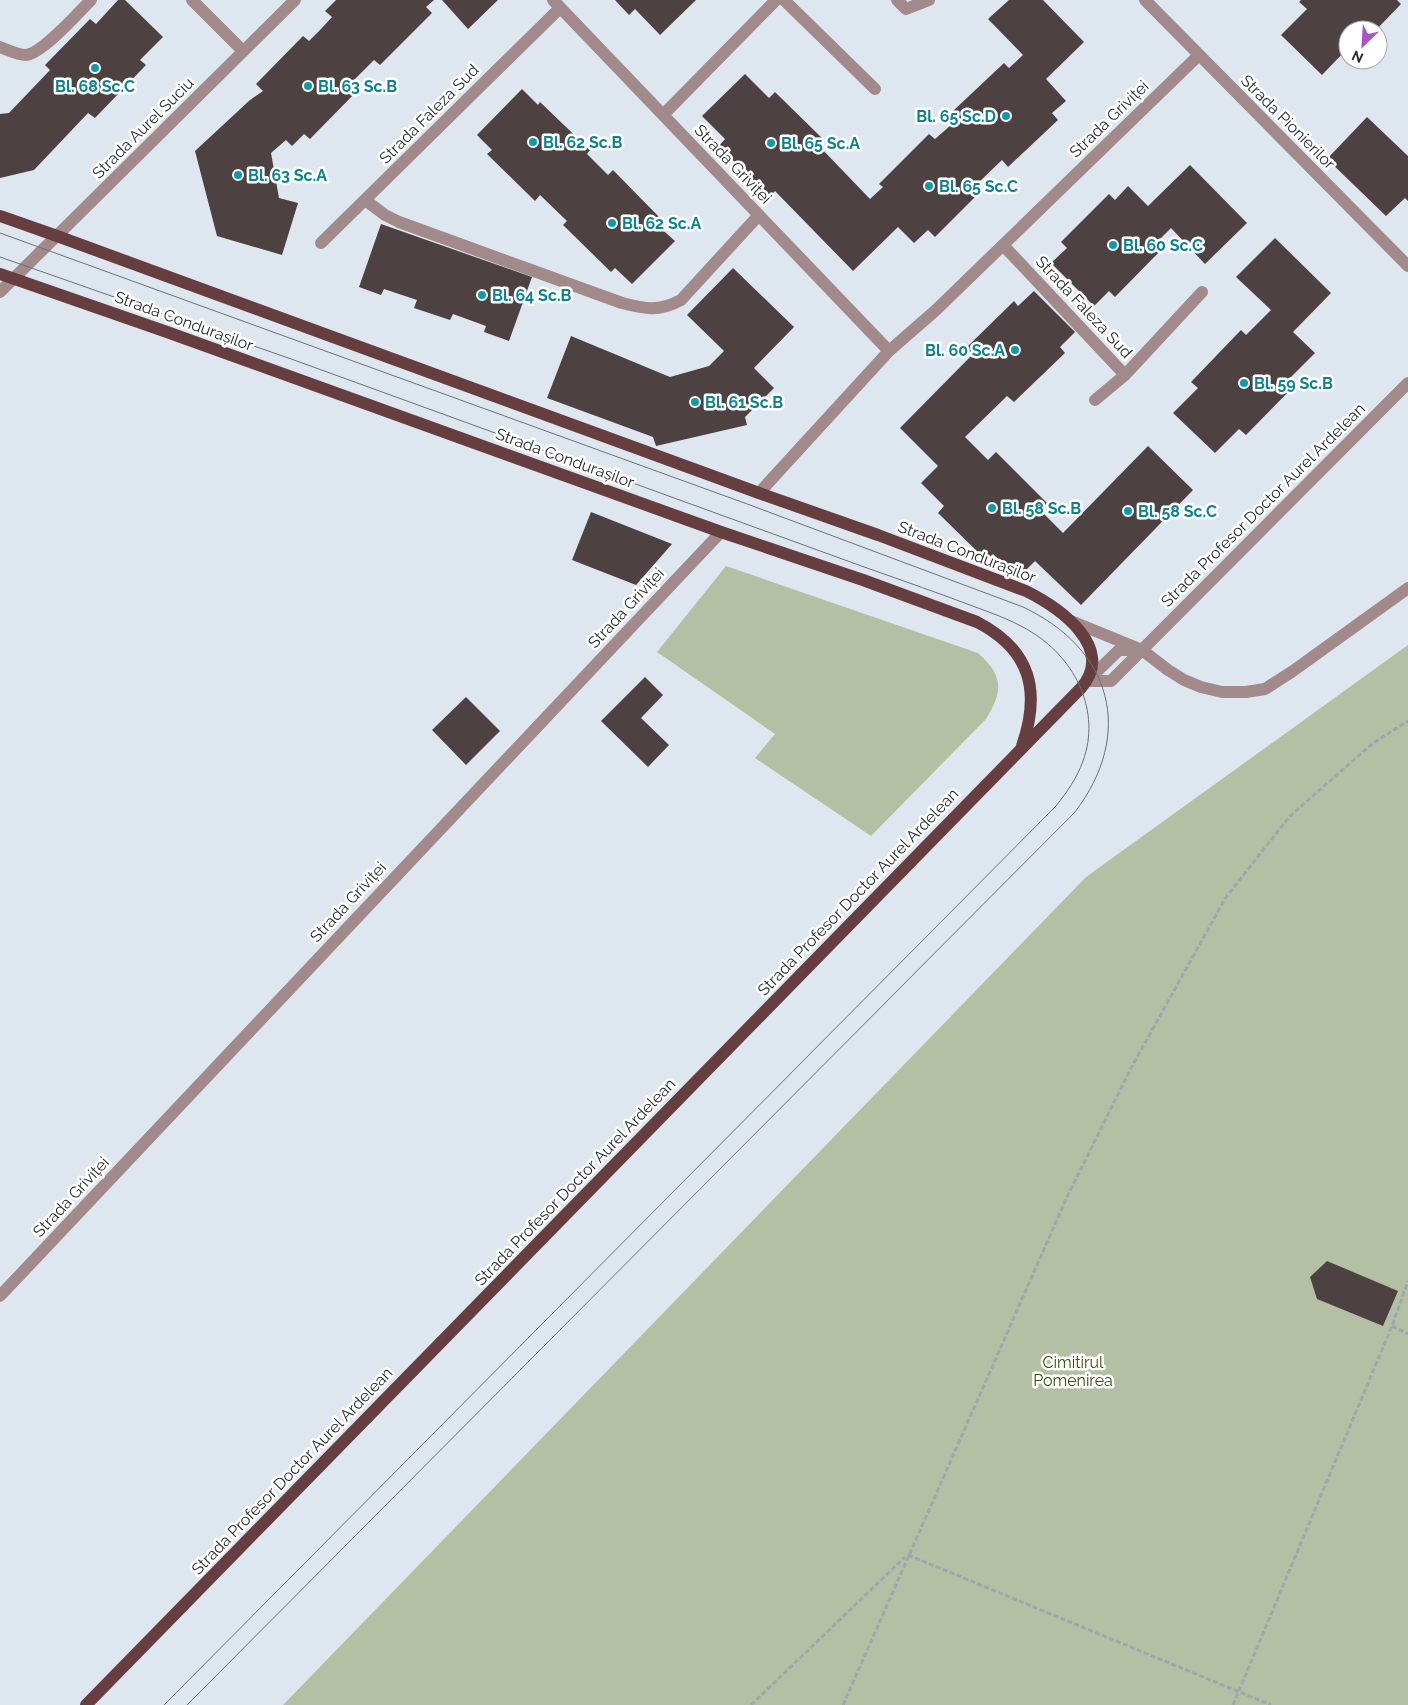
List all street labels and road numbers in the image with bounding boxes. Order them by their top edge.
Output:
street label: Strada Faleza Sud [375,60,483,168]
street label: Strada Pionierilor [1237,71,1339,173]
street label: Strada Aurel Suciu [88,73,198,183]
street label: Strada Griviței [1065,77,1153,161]
street label: Strada Griviței [691,120,775,208]
street label: Strada Faleza Sud [1032,252,1136,362]
street label: Strada Condurașilor [112,287,256,355]
street label: Strada Profesor Doctor Aurel Ardelean [1157,399,1369,611]
street label: Strada Condurașilor [493,424,637,492]
street label: Strada Condurașilor [895,517,1039,587]
street label: Strada Griviței [584,564,668,652]
street label: Strada Profesor Doctor Aurel Ardelean [754,784,962,1000]
street label: Strada Griviței [306,858,390,946]
street label: Strada Profesor Doctor Aurel Ardelean [471,1074,679,1290]
street label: Strada Griviței [29,1153,113,1241]
street label: Strada Profesor Doctor Aurel Ardelean [188,1363,396,1579]

